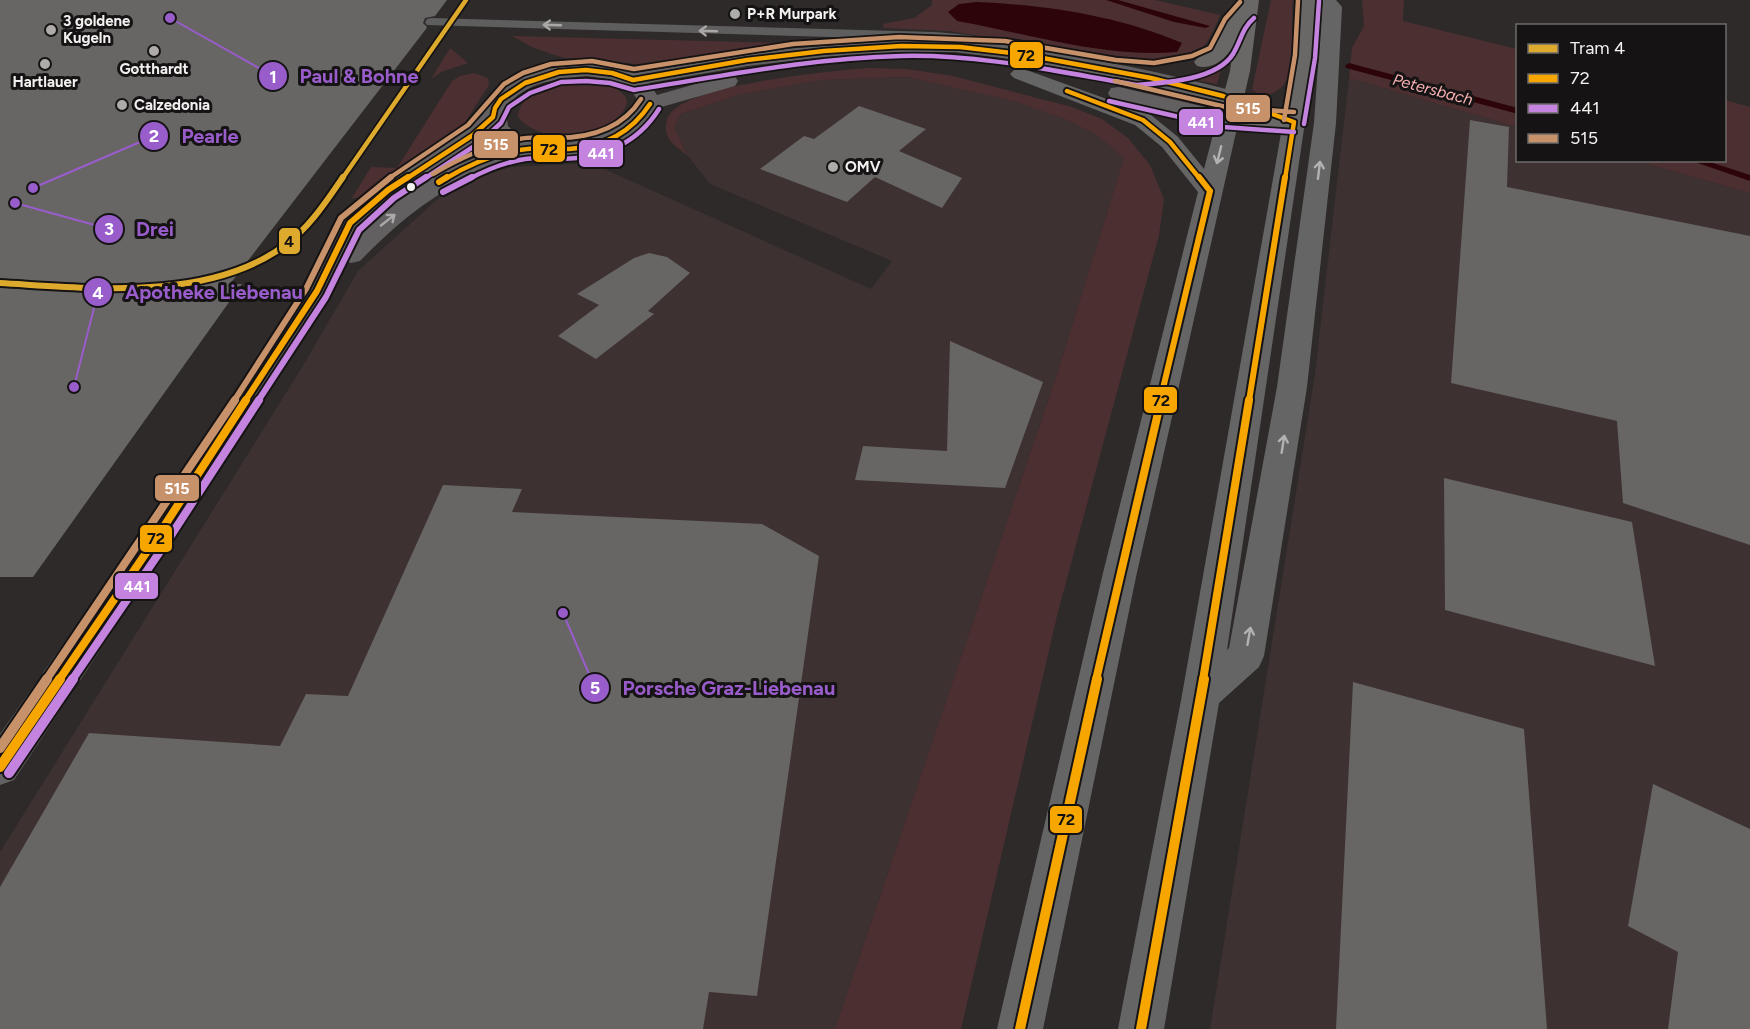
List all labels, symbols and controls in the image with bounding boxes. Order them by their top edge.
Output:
place label: P+R Murpark [747,5,837,23]
marker: P+R Murpark [728,7,742,21]
place label: 3 goldene Kugeln [63,12,131,47]
one-way arrow [543,19,563,31]
marker: 3 goldene Kugeln [44,23,58,37]
legend [1516,24,1726,162]
one-way arrow [698,25,718,36]
text: Tram 4 [1570,37,1625,59]
line badge: 72 [1009,41,1044,69]
marker: Gotthardt [147,44,161,58]
text: 72 [1017,46,1035,65]
marker: Hartlauer [38,57,52,71]
callout: Paul & Bohne [258,57,431,95]
place label: Gotthardt [119,60,189,78]
text: Paul & Bohne [300,64,418,88]
text: 1 [269,66,277,88]
text: 72 [1570,67,1590,89]
water label: Petersbach [1391,70,1475,109]
place label: Hartlauer [12,73,78,91]
line badge: 515 [1225,94,1271,123]
place label: Calzedonia [134,96,210,114]
text: 441 [1570,97,1600,119]
marker: Calzedonia [115,98,129,112]
text: 515 [1235,99,1261,118]
line badge: 441 [1178,108,1224,136]
text: 441 [1187,113,1215,132]
callout: Pearle [139,117,250,155]
text: Pearle [181,124,239,148]
text: 2 [149,125,159,147]
text: 515 [1570,127,1598,149]
line badge: 515 [473,130,519,159]
line badge: 72 [532,134,566,163]
text: 515 [483,135,509,154]
line badge: 441 [578,139,624,168]
text: 72 [540,140,558,159]
text: 441 [587,144,615,163]
one-way arrow [1212,146,1224,165]
place label: OMV [845,158,881,176]
marker: OMV [826,160,840,174]
one-way arrow [1314,161,1325,181]
unlabelled marker [405,181,417,193]
callout: Drei [94,210,186,248]
one-way arrow [379,213,395,226]
text: Drei [136,217,174,241]
text: 3 [104,218,114,240]
line badge: 4 [278,227,301,255]
text: 4 [284,232,294,251]
callout: Apotheke Liebenau [83,273,315,311]
text: Apotheke Liebenau [125,280,303,304]
text: 4 [92,282,104,304]
line badge: 72 [1143,386,1178,414]
text: 72 [1152,391,1170,410]
one-way arrow [1277,435,1288,455]
line badge: 515 [154,474,200,502]
text: 515 [164,479,190,498]
line badge: 72 [139,524,173,553]
text: 72 [147,529,165,548]
line badge: 441 [114,572,159,600]
text: 441 [123,577,151,596]
one-way arrow [1244,627,1255,647]
callout: Porsche Graz-Liebenau [580,669,847,707]
text: Porsche Graz-Liebenau [623,676,835,700]
text: 5 [590,677,600,699]
line badge: 72 [1049,805,1083,834]
text: 72 [1057,810,1075,829]

